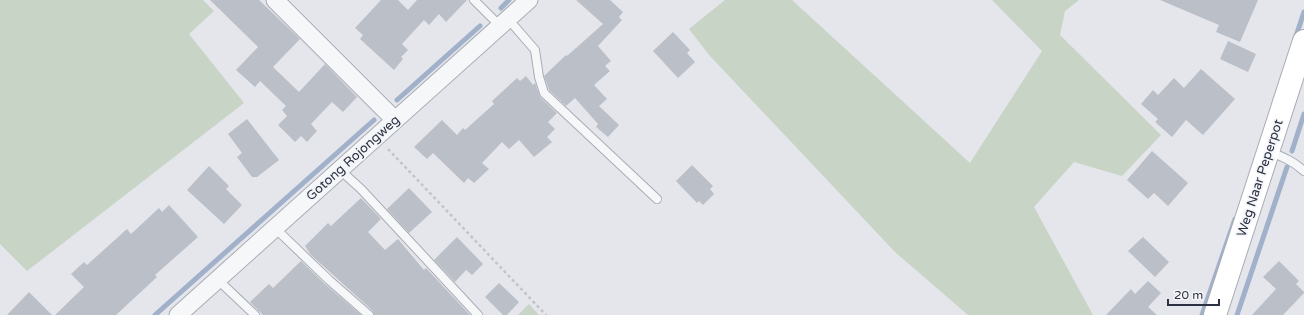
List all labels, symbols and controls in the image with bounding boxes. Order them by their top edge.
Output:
street label: Gotong Rojongweg [303,112,403,204]
street label: Weg Naar Peperpot [1233,117,1287,239]
scale bar [1168,281,1219,307]
text: 20 m [1174,288,1203,302]

